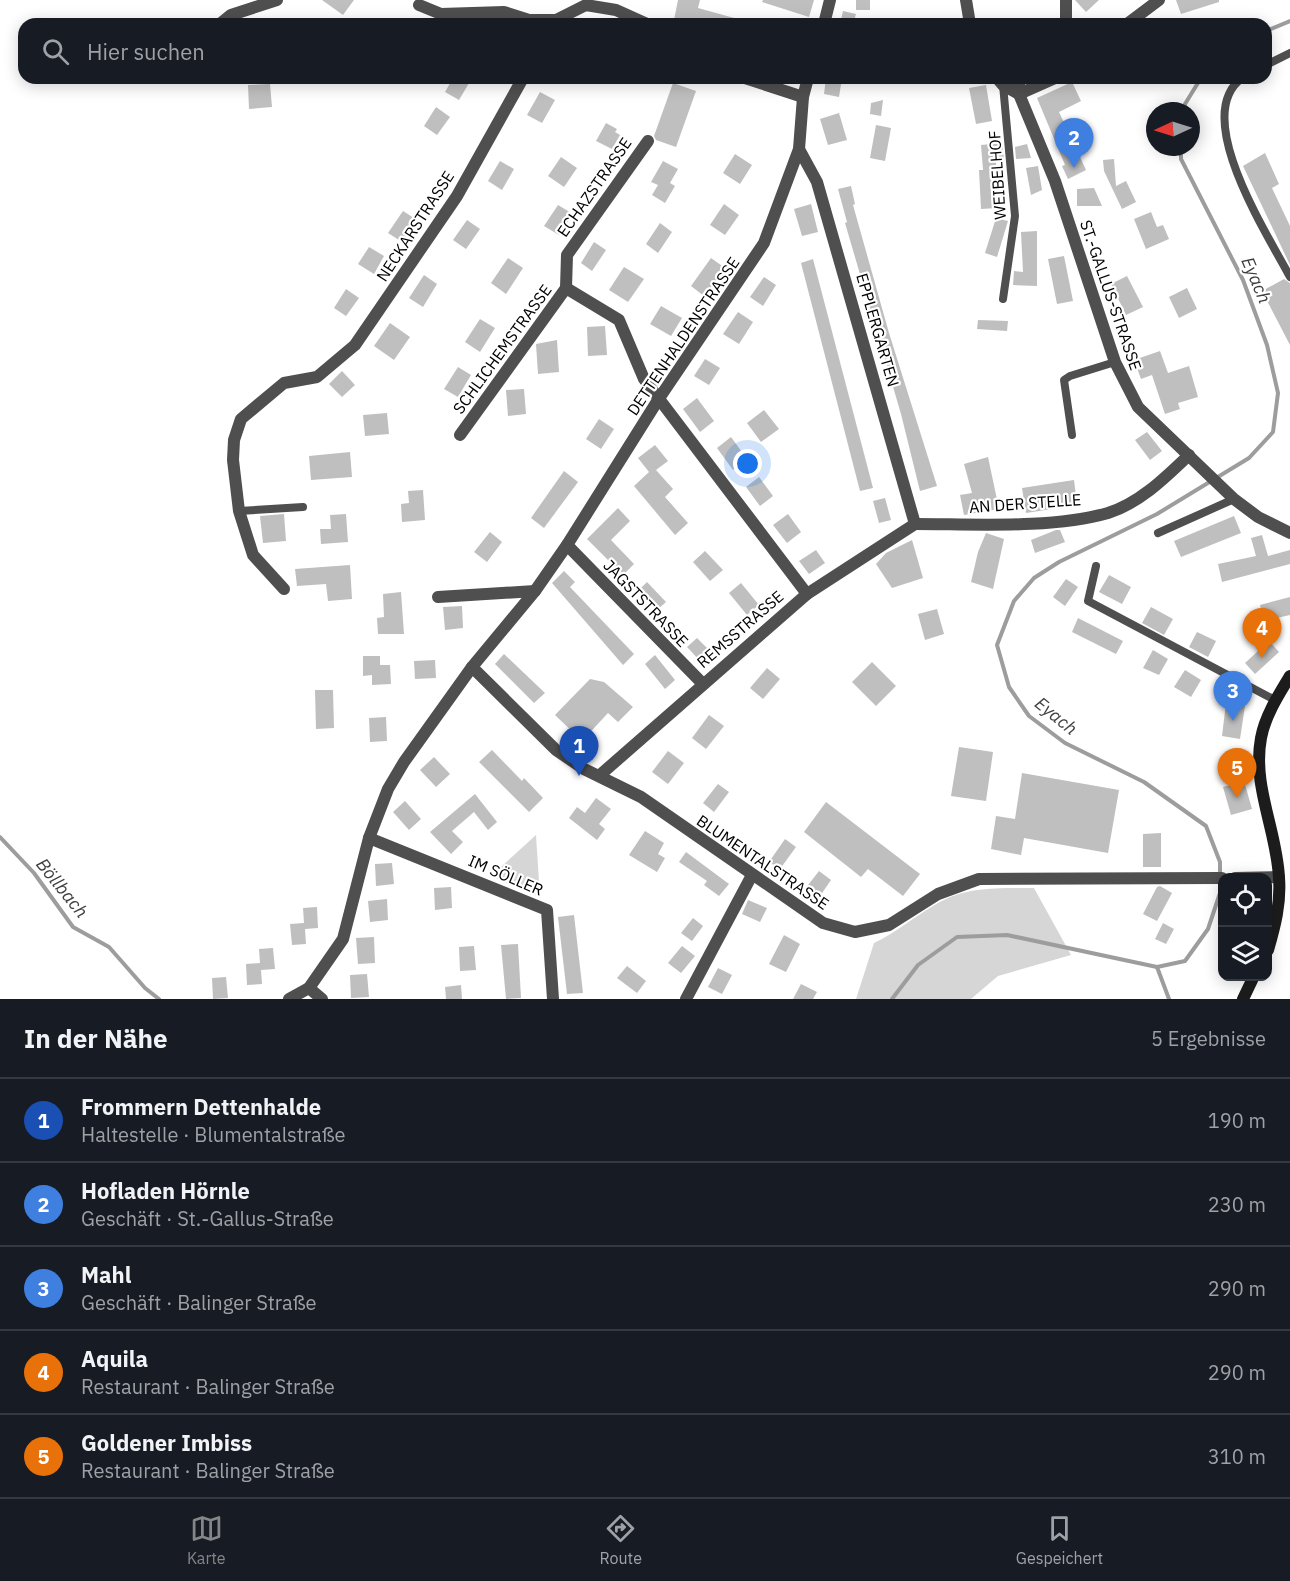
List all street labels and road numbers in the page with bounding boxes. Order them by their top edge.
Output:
street label: WEIBELHOF [984,130,1010,220]
street label: ECHAZSTRASSE [552,134,636,240]
street label: NECKARSTRASSE [372,167,458,285]
street label: ST.-GALLUS-STRASSE [1076,217,1146,373]
street label: DETTENHALDENSTRASSE [622,253,744,419]
street label: EPPLERGARTEN [852,271,904,389]
street label: SCHLICHEMSTRASSE [448,280,556,418]
street label: AN DER STELLE [968,489,1082,517]
street label: JAGSTSTRASSE [599,555,693,651]
street label: REMSSTRASSE [693,586,787,672]
street label: BLUMENTALSTRASSE [693,810,833,914]
street label: IM SÖLLER [466,850,546,900]

